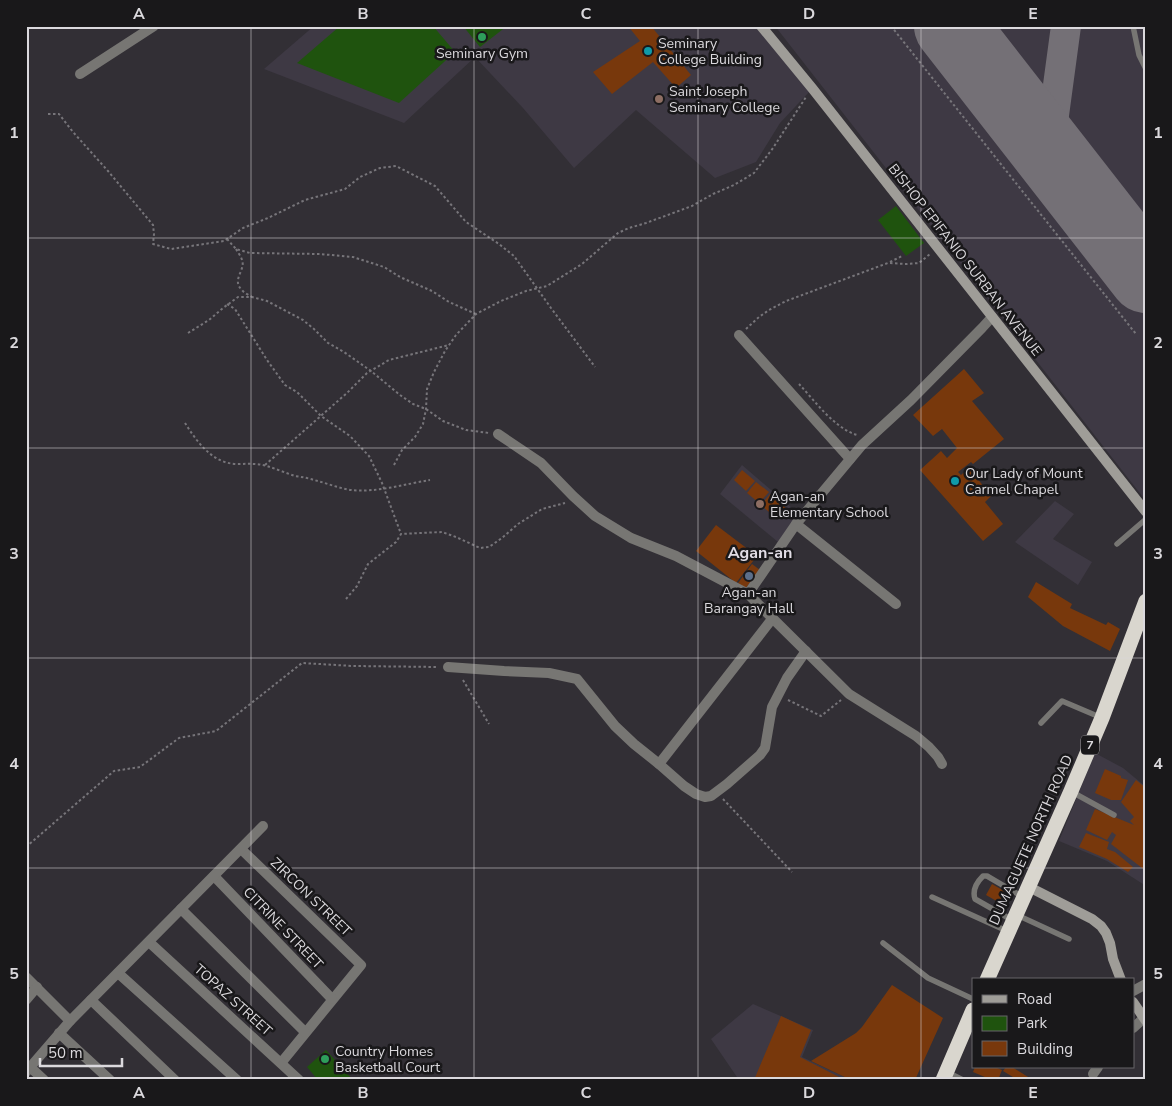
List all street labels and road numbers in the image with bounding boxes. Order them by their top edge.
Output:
street label: BISHOP EPIFANIO SURBAN AVENUE [884,160,1046,360]
road number: 7 [1081,736,1099,754]
street label: DUMAGUETE NORTH ROAD [985,752,1077,928]
street label: ZIRCON STREET [266,853,356,941]
street label: CITRINE STREET [239,883,327,974]
street label: TOPAZ STREET [190,960,277,1041]

